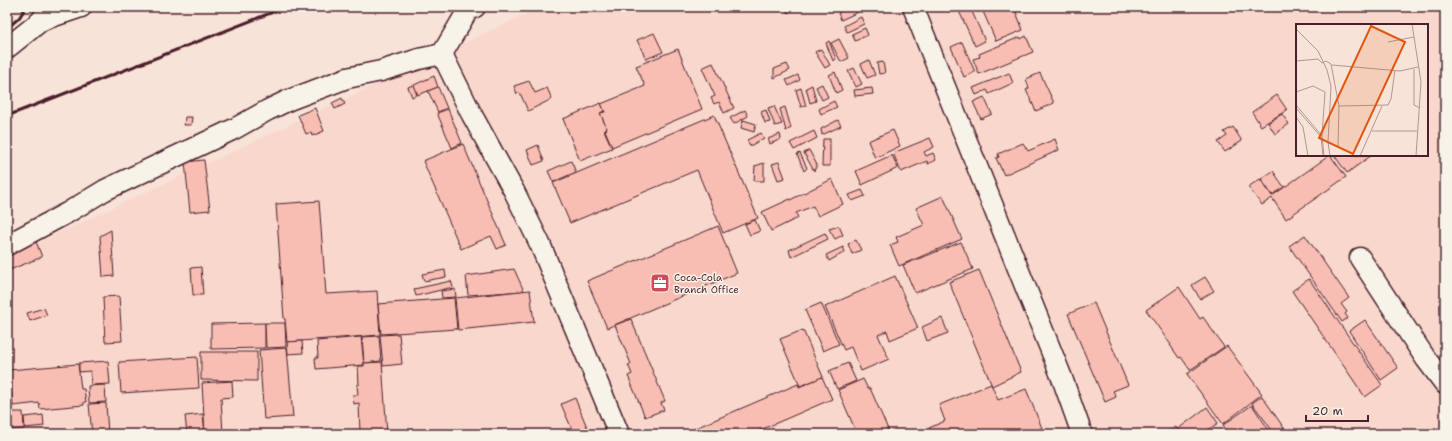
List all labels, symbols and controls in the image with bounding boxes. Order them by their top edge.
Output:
inset map [1296,24,1428,156]
place label: Coca-Cola Branch Office [674,271,739,296]
office icon: Coca-Cola Branch Office [649,272,671,294]
scale bar [1306,397,1368,423]
text: 20 m [1312,403,1343,419]

